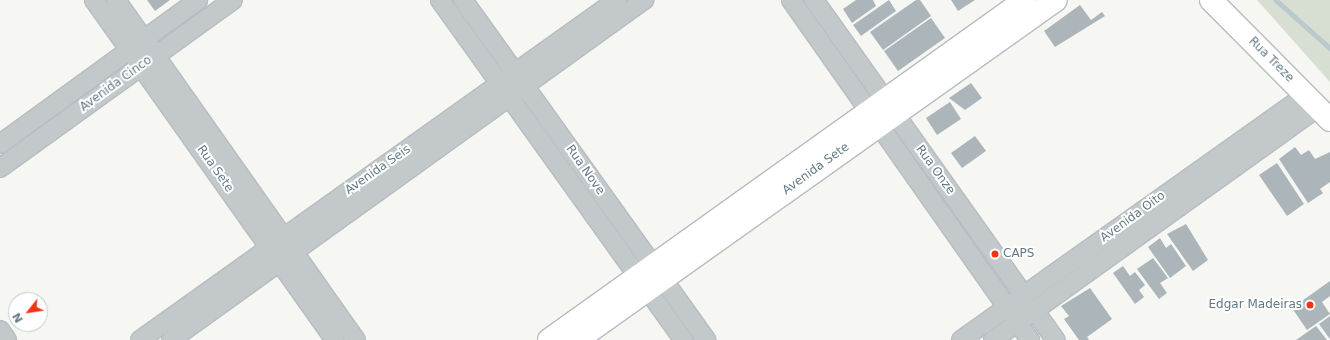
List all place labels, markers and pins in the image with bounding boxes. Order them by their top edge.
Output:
place label: CAPS [1003,247,1034,261]
marker: CAPS [990,249,1000,259]
place label: Edgar Madeiras [1209,298,1302,312]
marker: Edgar Madeiras [1305,300,1315,310]

